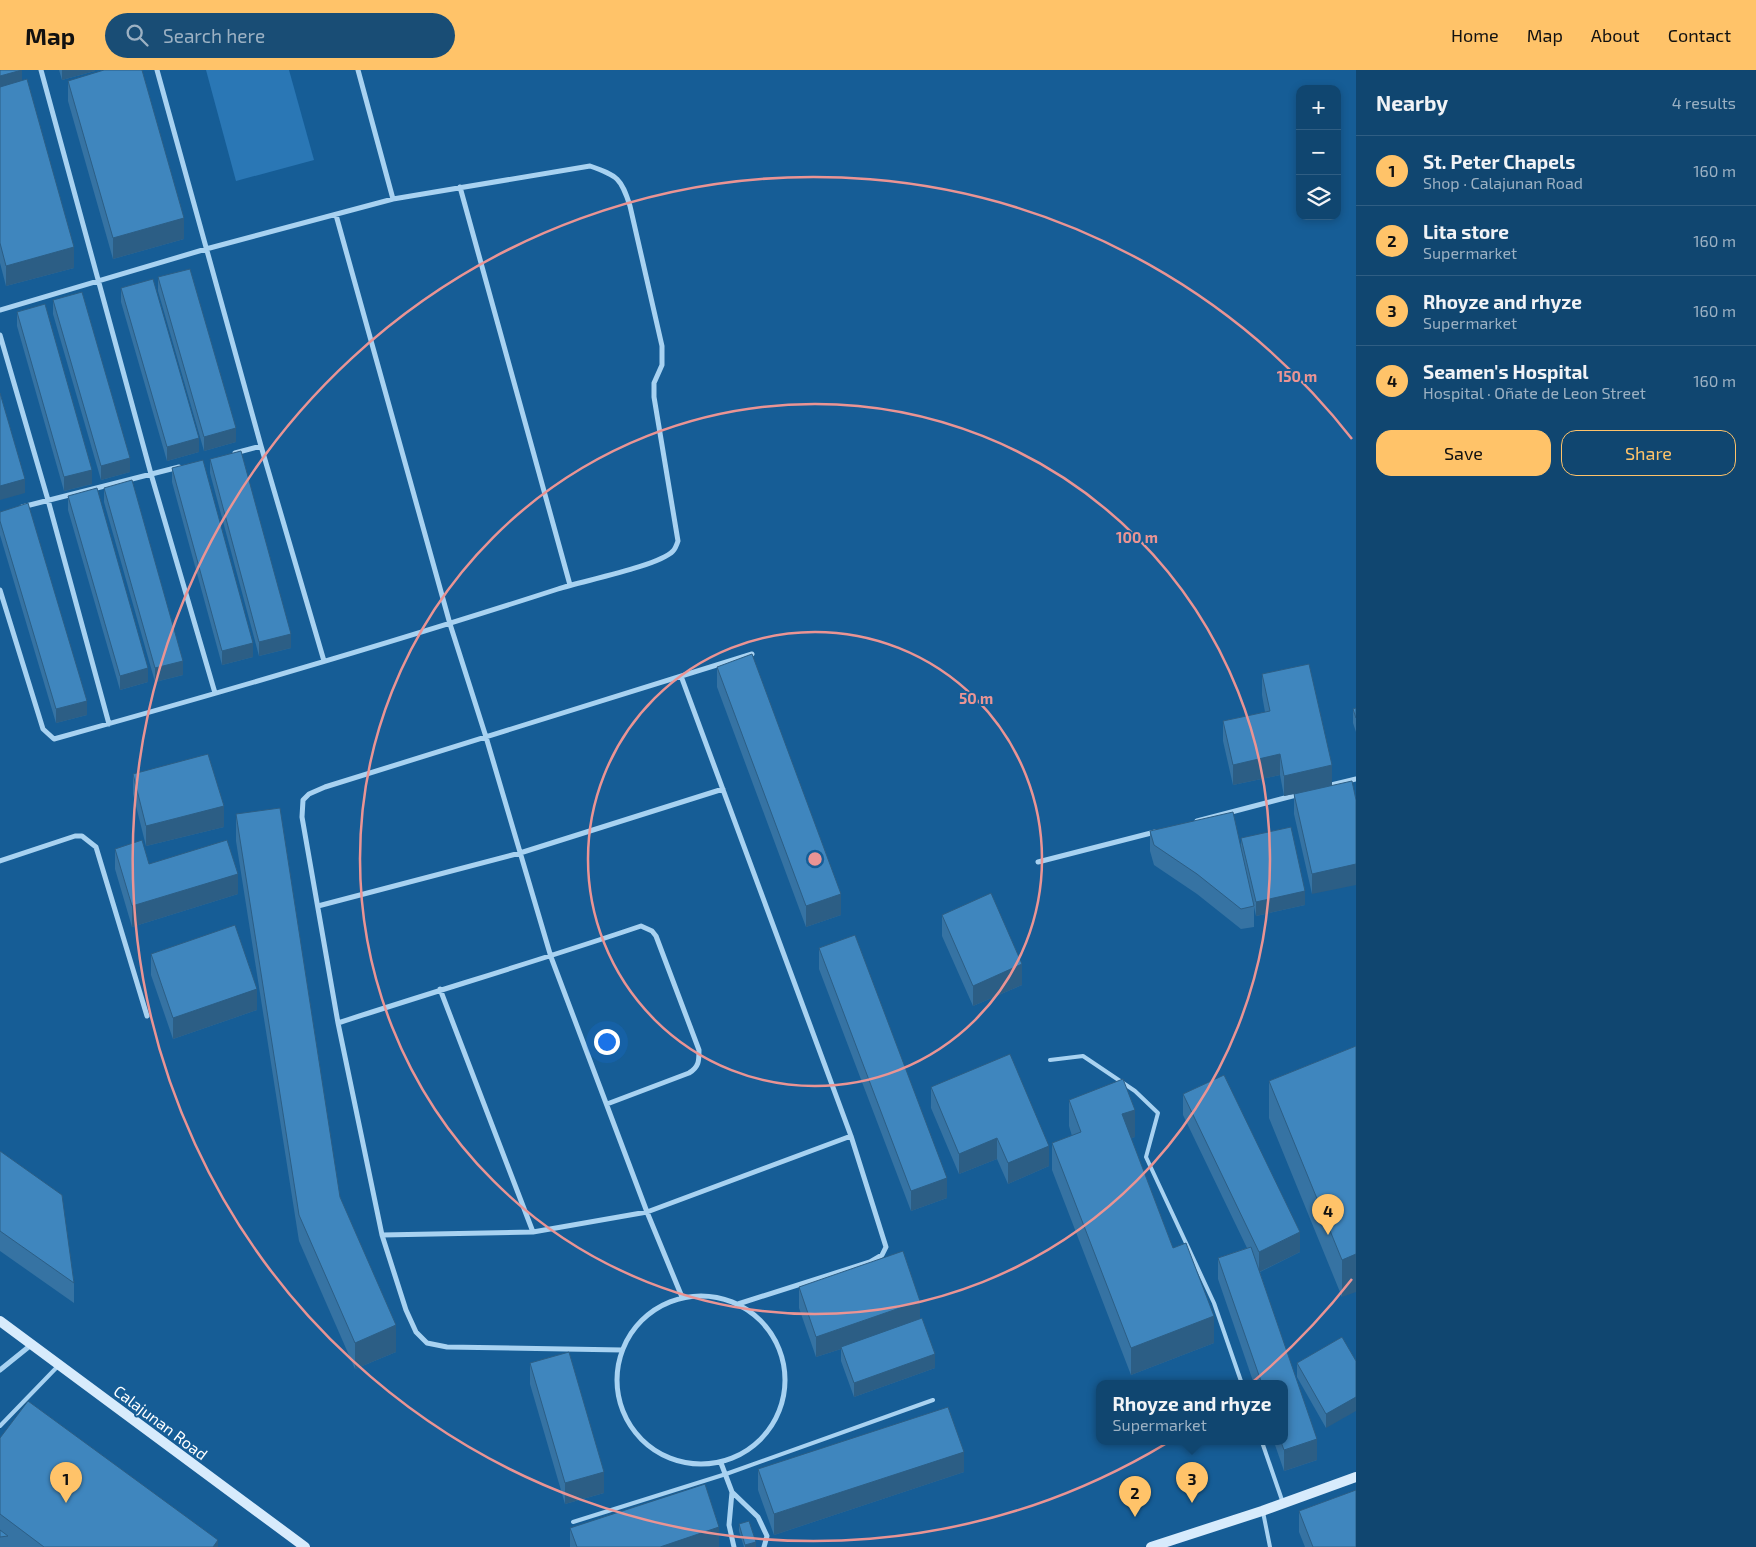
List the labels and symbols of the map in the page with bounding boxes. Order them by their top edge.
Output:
text: 150 m [1277,367,1317,385]
text: 100 m [1116,528,1158,546]
text: 50 m [959,689,993,707]
centre of rings [806,850,824,868]
your location [594,1029,620,1055]
pin: 4 [1312,1194,1344,1235]
street label: Calajunan Road [110,1381,212,1464]
pin: 1 [50,1462,82,1503]
pin: 3 [1176,1462,1208,1503]
pin: 2 [1119,1476,1151,1517]

